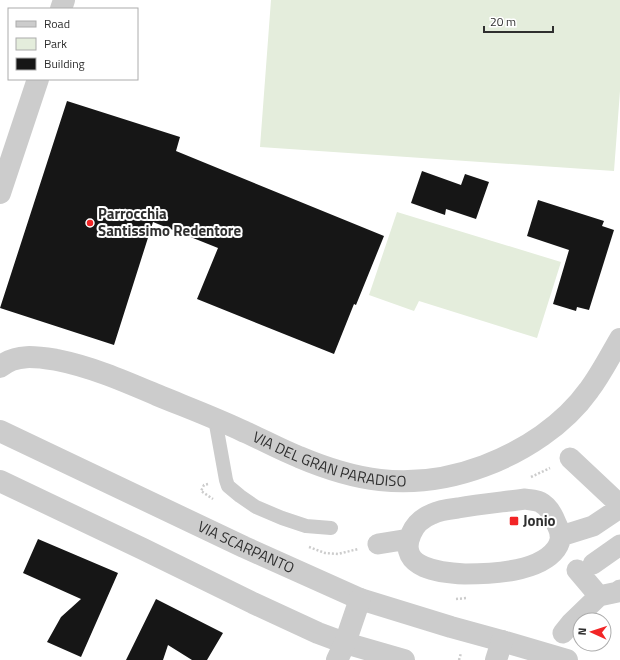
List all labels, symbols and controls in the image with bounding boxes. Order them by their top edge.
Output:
legend [8,8,138,80]
scale bar [484,8,553,34]
text: 20 m [490,12,516,31]
text: Road [44,14,70,33]
text: Park [44,34,67,53]
text: Building [44,54,85,73]
place label: Parrocchia Santissimo Redentore [98,202,241,242]
marker: Parrocchia Santissimo Redentore [85,218,95,228]
street label: VIA DEL GRAN PARADISO [249,425,406,492]
place label: Jonio [523,509,556,532]
street label: VIA SCARPANTO [194,515,298,579]
marker: Jonio [508,515,520,527]
north arrow [572,612,612,652]
text: N [574,627,590,636]

